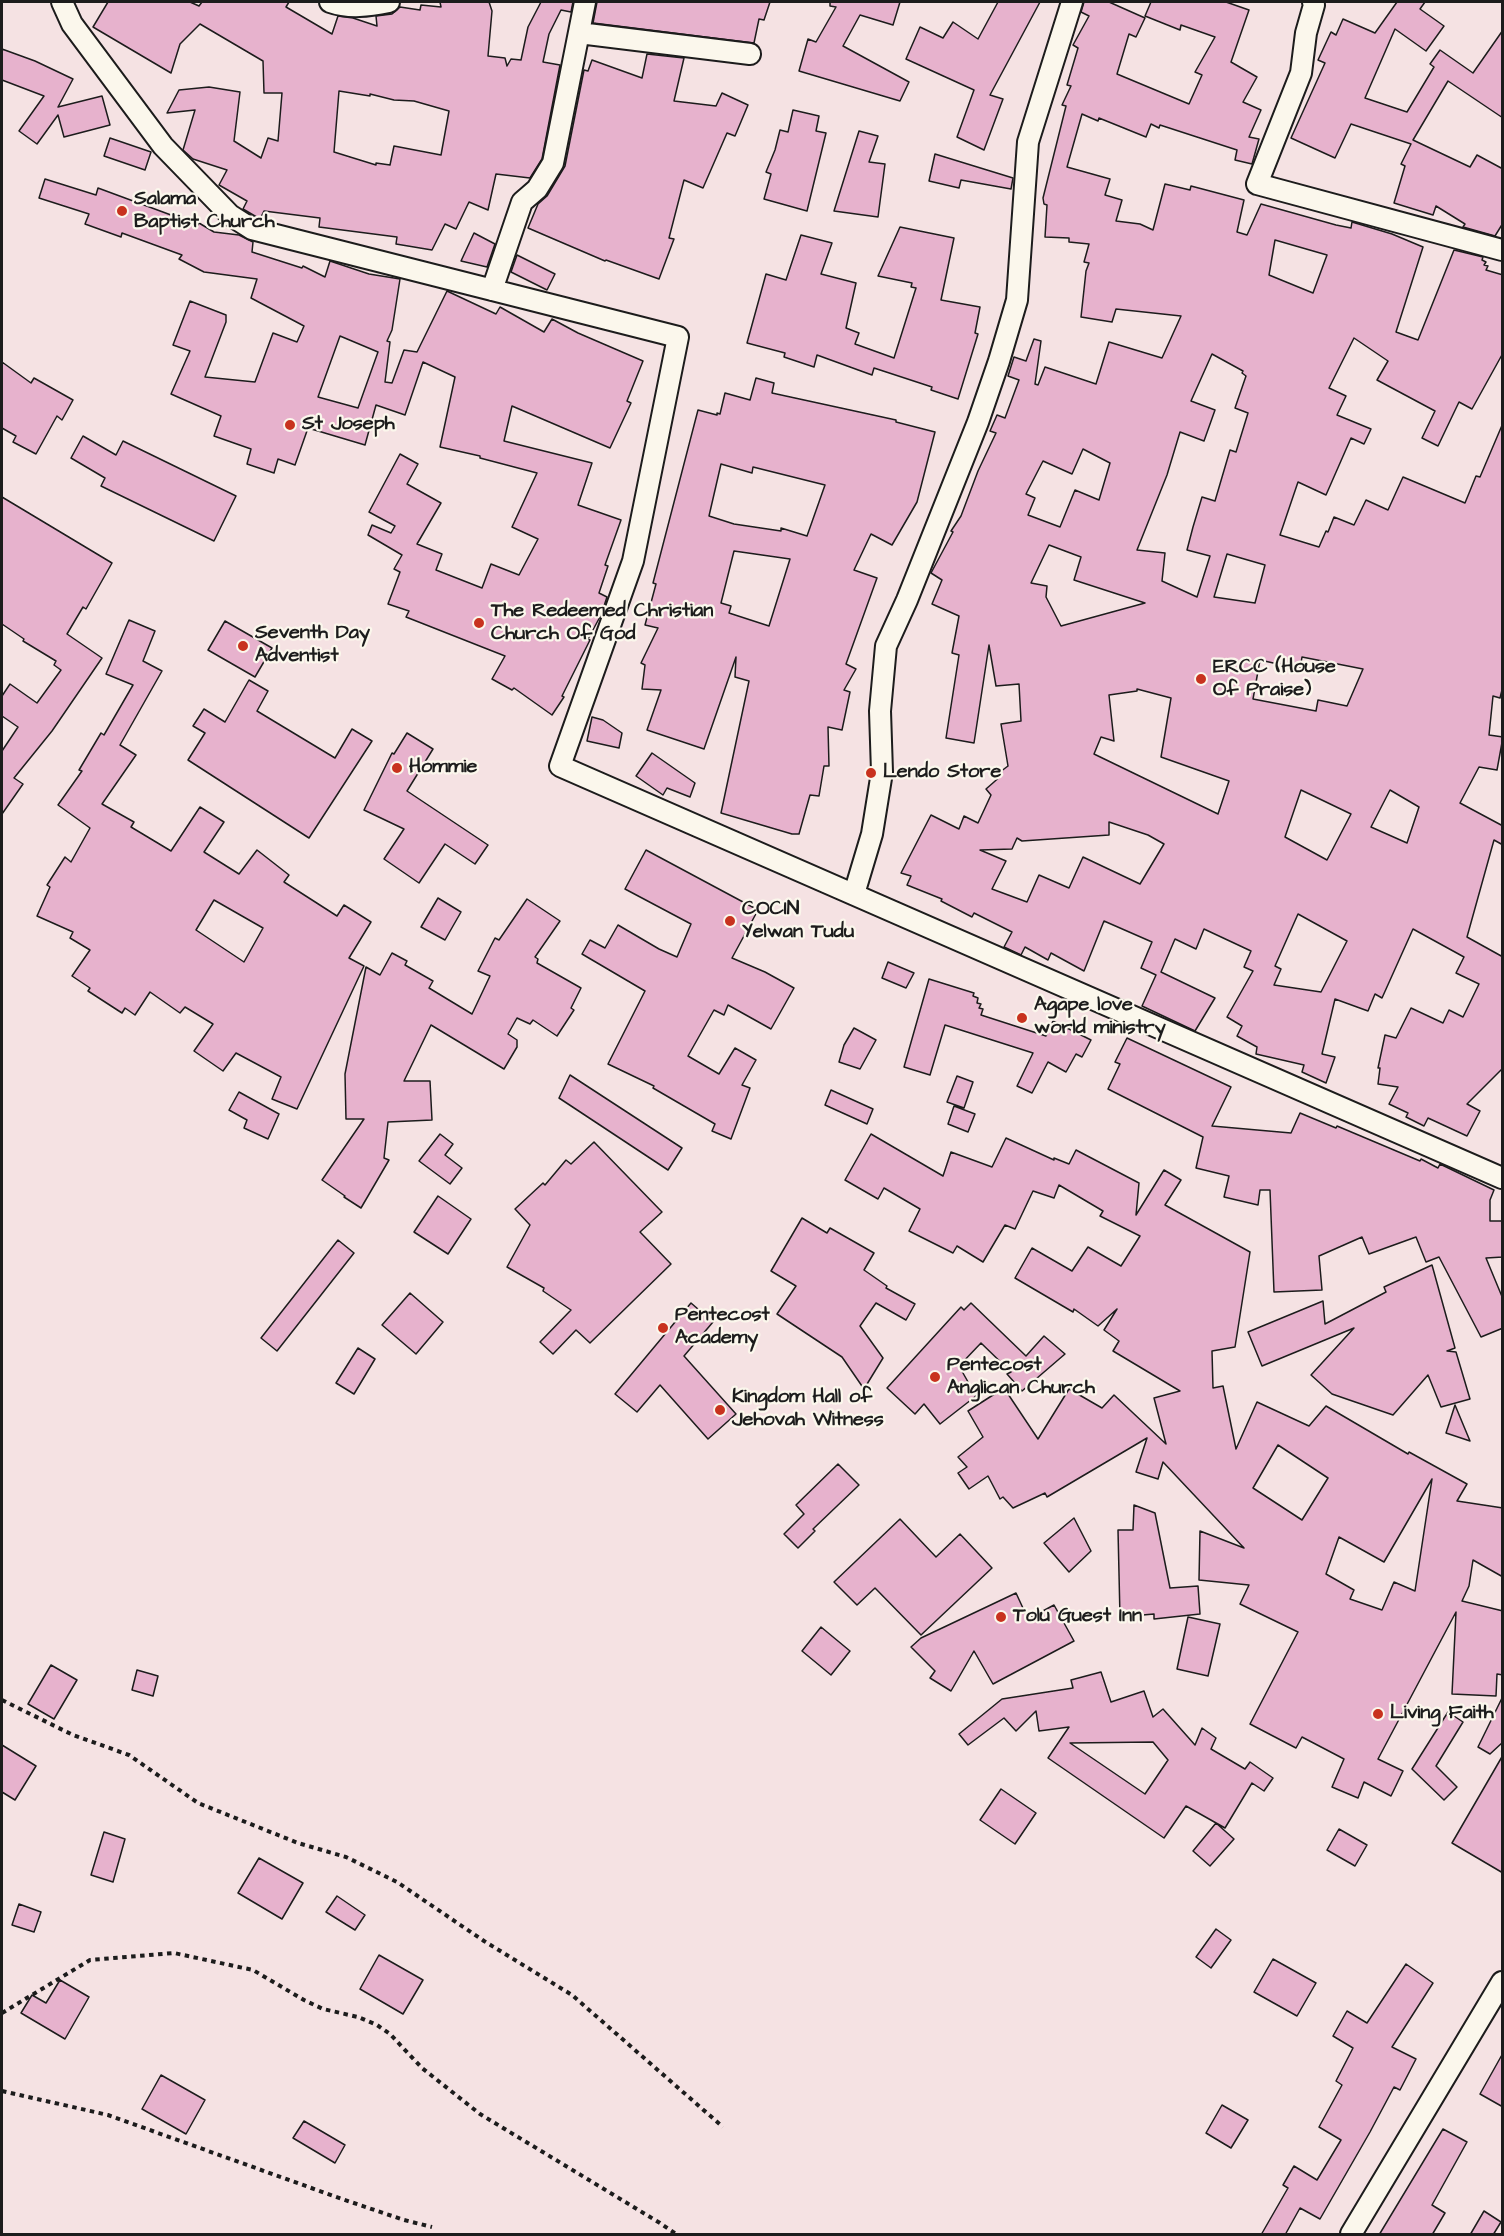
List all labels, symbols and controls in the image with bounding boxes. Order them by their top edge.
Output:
place label: Salama Baptist Church [134,188,275,235]
marker: Salama Baptist Church [115,204,129,218]
place label: St Joseph [302,413,395,437]
marker: St Joseph [283,418,297,432]
place label: The Redeemed Christian Church Of God [491,600,713,647]
marker: The Redeemed Christian Church Of God [472,616,486,630]
place label: Seventh Day Adventist [255,622,370,669]
marker: Seventh Day Adventist [236,639,250,653]
place label: ERCC (House Of Praise) [1213,656,1336,703]
marker: ERCC (House Of Praise) [1194,672,1208,686]
place label: Hommie [409,756,477,780]
marker: Hommie [390,761,404,775]
place label: Lendo Store [883,761,1001,785]
marker: Lendo Store [864,766,878,780]
place label: COCIN Yelwan Tudu [742,898,854,945]
marker: COCIN Yelwan Tudu [723,914,737,928]
place label: Agape love world ministry [1034,994,1166,1041]
marker: Agape love world ministry [1015,1011,1029,1025]
place label: Pentecost Academy [675,1304,770,1351]
marker: Pentecost Academy [656,1321,670,1335]
place label: Pentecost Anglican Church [947,1354,1095,1401]
marker: Pentecost Anglican Church [928,1370,942,1384]
place label: Kingdom Hall of Jehovah Witness [732,1386,884,1433]
marker: Kingdom Hall of Jehovah Witness [713,1403,727,1417]
place label: Tolu Guest Inn [1013,1605,1142,1629]
marker: Tolu Guest Inn [994,1610,1008,1624]
place label: Living Faith [1390,1702,1494,1726]
marker: Living Faith [1371,1707,1385,1721]

